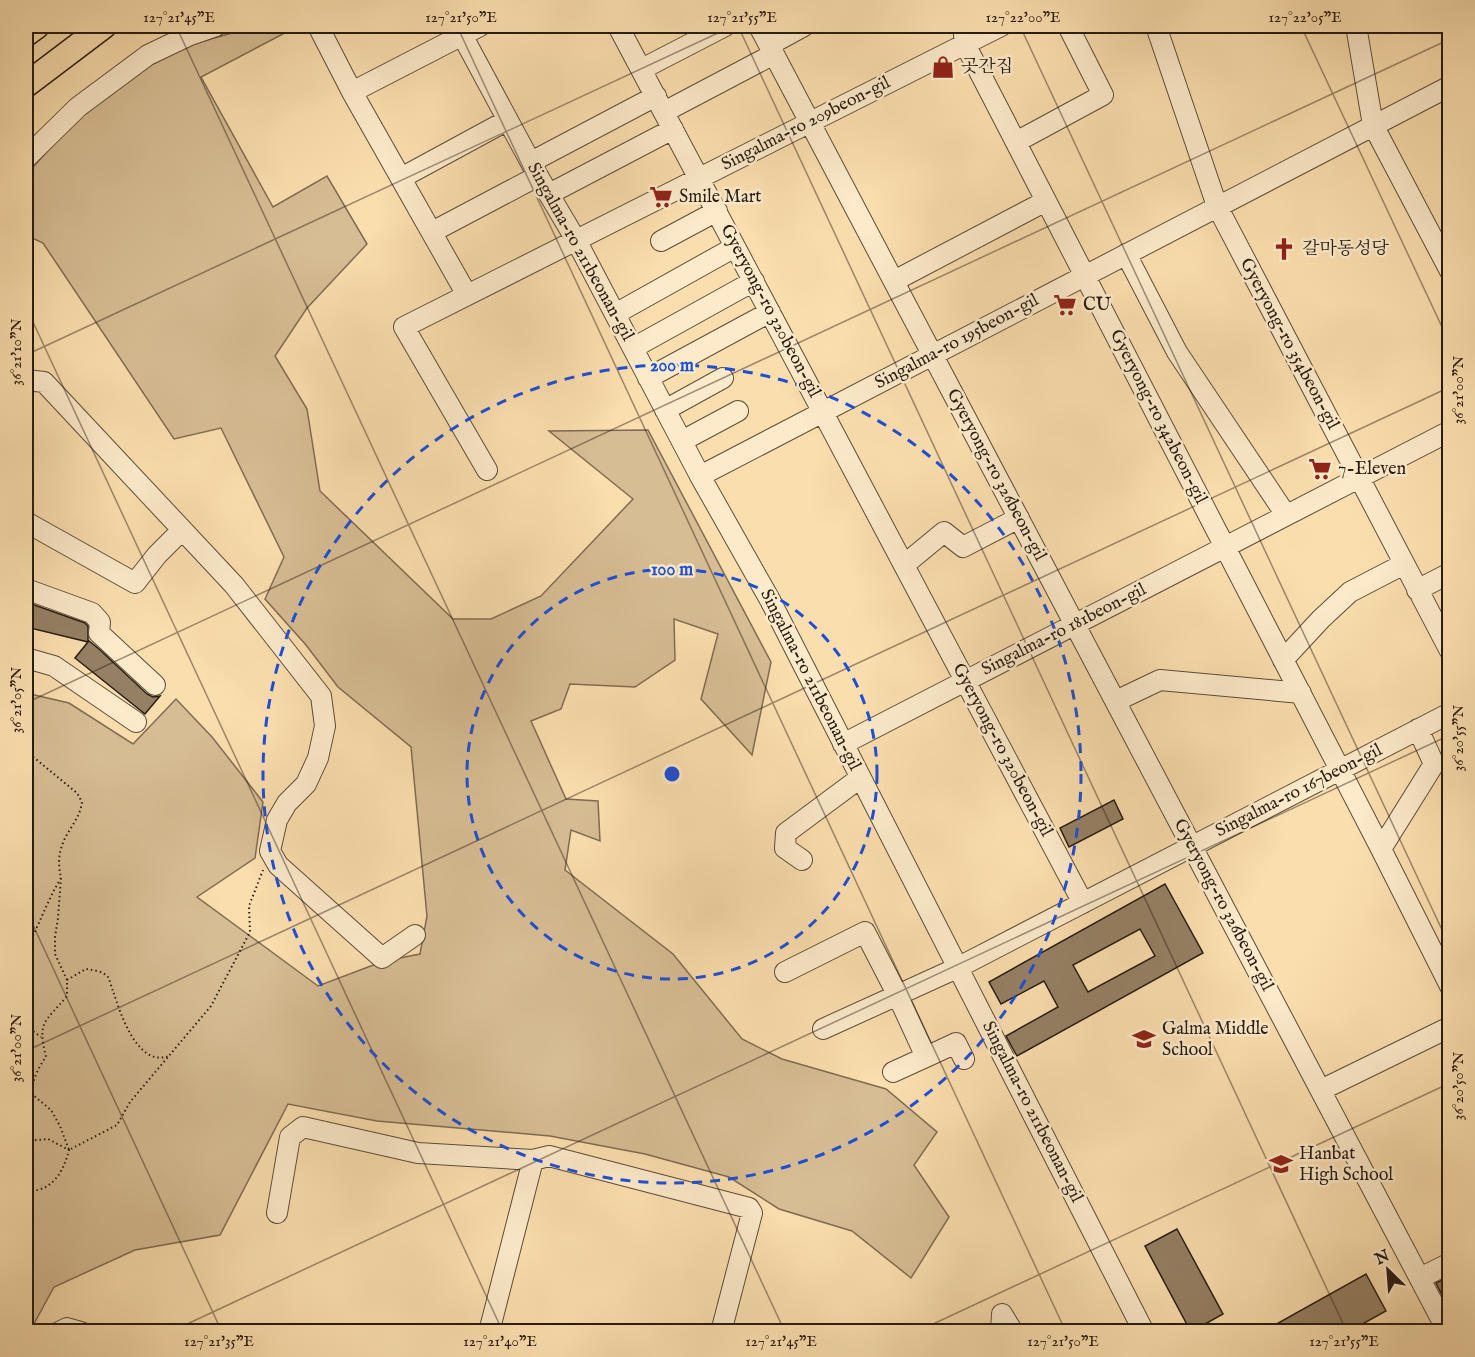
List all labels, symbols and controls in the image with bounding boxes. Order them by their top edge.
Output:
text: 127°21'45"E [143,8,215,27]
text: 127°21'50"E [425,8,497,27]
text: 127°21'55"E [707,8,777,27]
text: 127°22'00"E [985,8,1061,27]
text: 127°22'05"E [1268,8,1342,27]
shop icon: 곳간집 [930,54,956,80]
place label: 곳간집 [961,56,1013,79]
street label: Singalma-ro 209beon-gil [718,71,894,177]
street label: Singalma-ro 211beonan-gil [521,159,639,345]
supermarket icon: Smile Mart [648,184,674,210]
place label: Smile Mart [679,186,761,209]
street label: Gyeryong-ro 320beon-gil [715,220,825,402]
church icon: 갈마동성당 [1271,236,1297,262]
place label: 갈마동성당 [1302,238,1390,261]
street label: Gyeryong-ro 354beon-gil [1234,254,1344,434]
street label: Singalma-ro 195beon-gil [871,289,1043,395]
supermarket icon: CU [1052,292,1078,318]
place label: CU [1083,294,1112,317]
text: 36°21'10"N [7,319,26,385]
street label: Gyeryong-ro 342beon-gil [1104,326,1212,508]
text: 200 m [650,355,694,378]
text: 36°21'00"N [1449,356,1468,424]
street label: Gyeryong-ro 326beon-gil [941,385,1051,565]
supermarket icon: 7-Eleven [1307,456,1333,482]
place label: 7-Eleven [1338,458,1407,481]
text: 100 m [651,559,693,582]
street label: Singalma-ro 181beon-gil [978,578,1150,682]
street label: Singalma-ro 211beonan-gil [754,585,866,775]
street label: Gyeryong-ro 320beon-gil [947,659,1057,841]
text: 36°21'05"N [7,667,26,733]
text: 36°20'55"N [1449,705,1468,771]
street label: Singalma-ro 167beon-gil [1212,739,1386,843]
centre of rings [662,764,682,784]
street label: Gyeryong-ro 326beon-gil [1168,815,1278,995]
text: 36°21'00"N [7,1014,26,1082]
street label: Singalma-ro 211beonan-gil [976,1017,1088,1207]
place label: Galma Middle School [1162,1018,1269,1062]
school or university icon: Galma Middle School [1131,1026,1157,1052]
text: 36°20'50"N [1449,1052,1468,1120]
place label: Hanbat High School [1299,1143,1393,1187]
school or university icon: Hanbat High School [1268,1151,1294,1177]
north arrow [1358,1240,1418,1300]
text: N [1371,1246,1393,1271]
text: 127°21'35"E [184,1332,254,1351]
text: 127°21'40"E [463,1332,537,1351]
text: 127°21'45"E [745,1332,817,1351]
text: 127°21'50"E [1027,1332,1099,1351]
text: 127°21'55"E [1309,1332,1379,1351]

